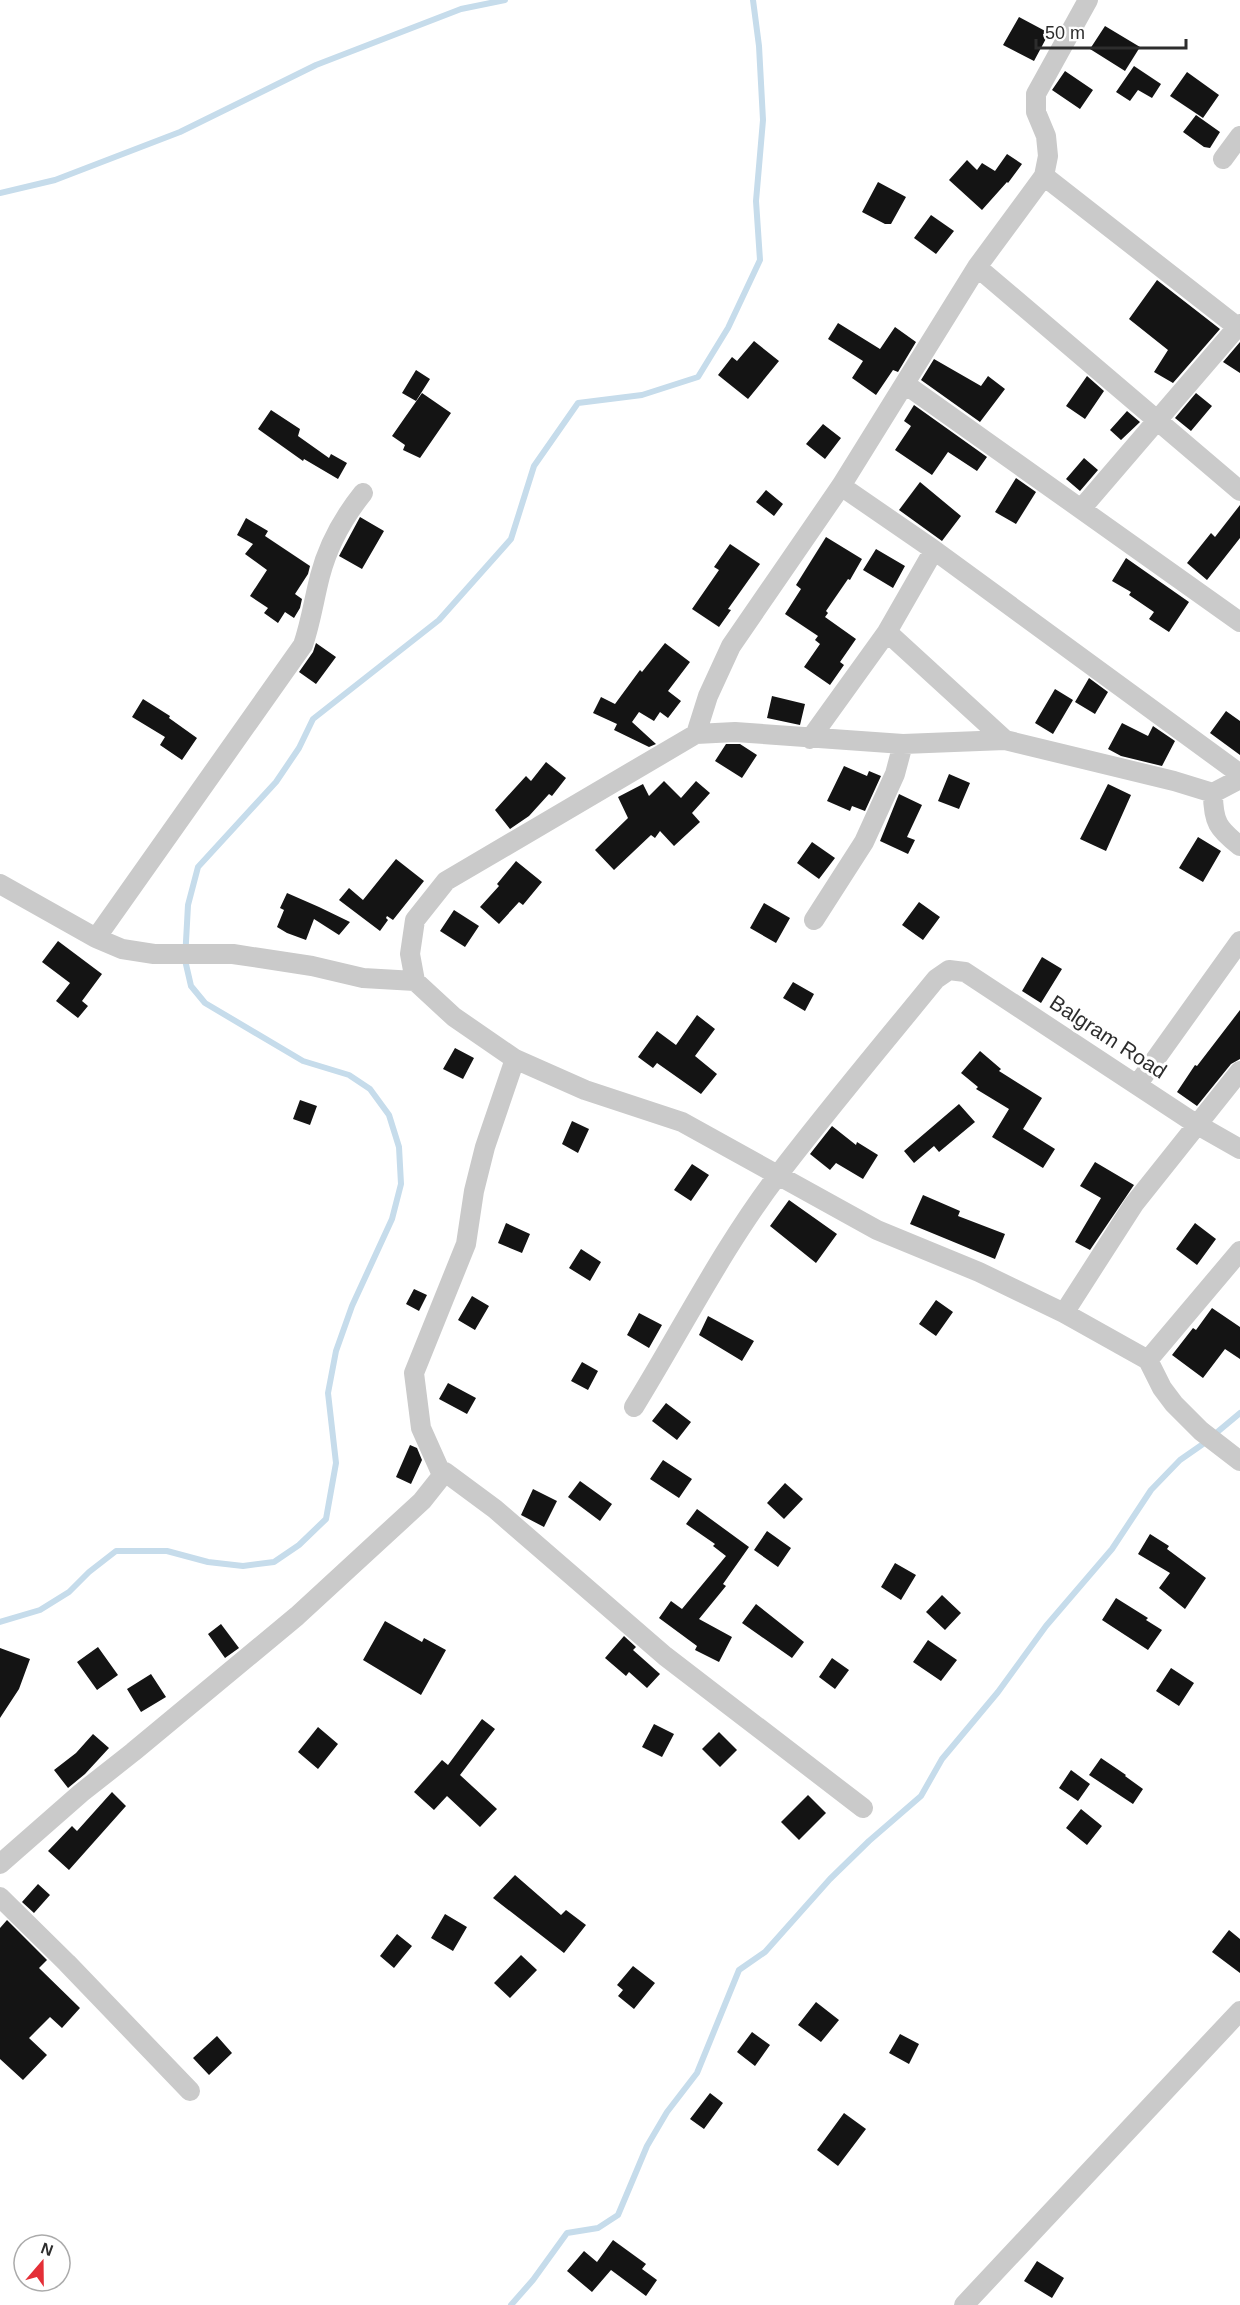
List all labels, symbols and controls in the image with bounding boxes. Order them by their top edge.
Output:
scale bar [1036,12,1186,50]
text: 50 m [1045,23,1085,43]
street label: Balgram Road [1046,990,1171,1083]
north arrow [12,2233,72,2293]
text: N [39,2239,55,2259]

